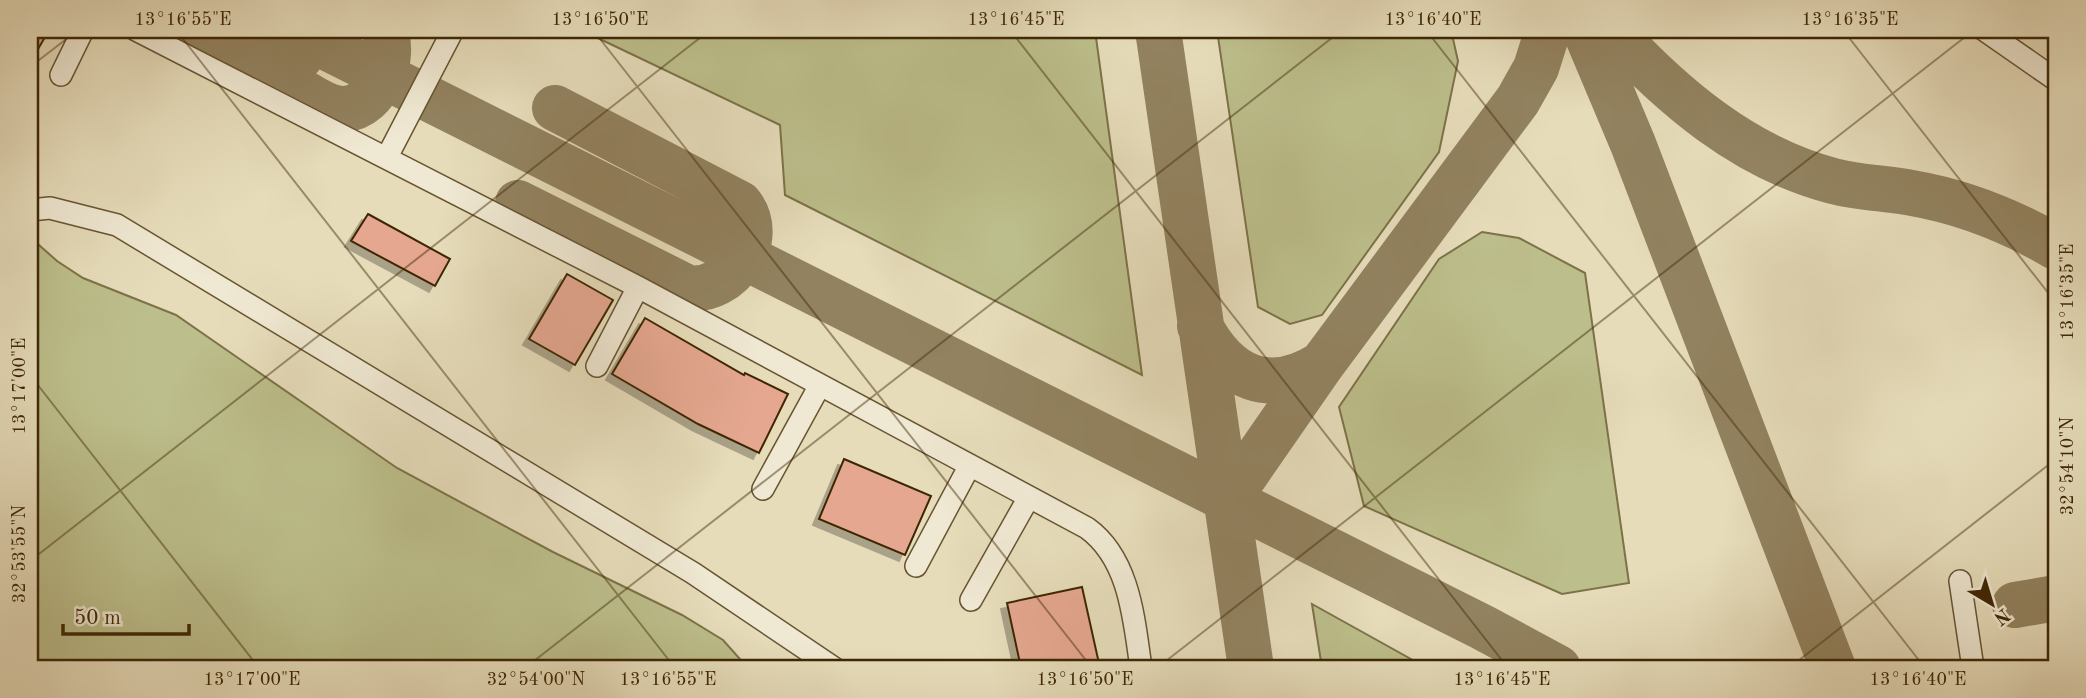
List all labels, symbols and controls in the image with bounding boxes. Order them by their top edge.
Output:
text: 13°16'55"E [135,11,231,29]
text: 13°16'50"E [552,11,648,29]
text: 13°16'45"E [968,11,1064,29]
text: 13°16'40"E [1385,11,1481,29]
text: 13°16'35"E [1802,11,1898,29]
text: 13°16'35"E [2059,244,2077,340]
text: 13°17'00"E [11,338,29,434]
text: 32°54'10"N [2059,417,2077,515]
text: 32°53'55"N [11,505,29,603]
north arrow [1956,568,2026,638]
scale bar [63,593,189,637]
text: N [1989,603,2013,628]
text: 50 m [74,608,121,629]
text: 13°17'00"E [204,671,300,689]
text: 32°54'00"N [487,671,585,689]
text: 13°16'55"E [620,671,716,689]
text: 13°16'50"E [1037,671,1133,689]
text: 13°16'45"E [1454,671,1550,689]
text: 13°16'40"E [1870,671,1966,689]

